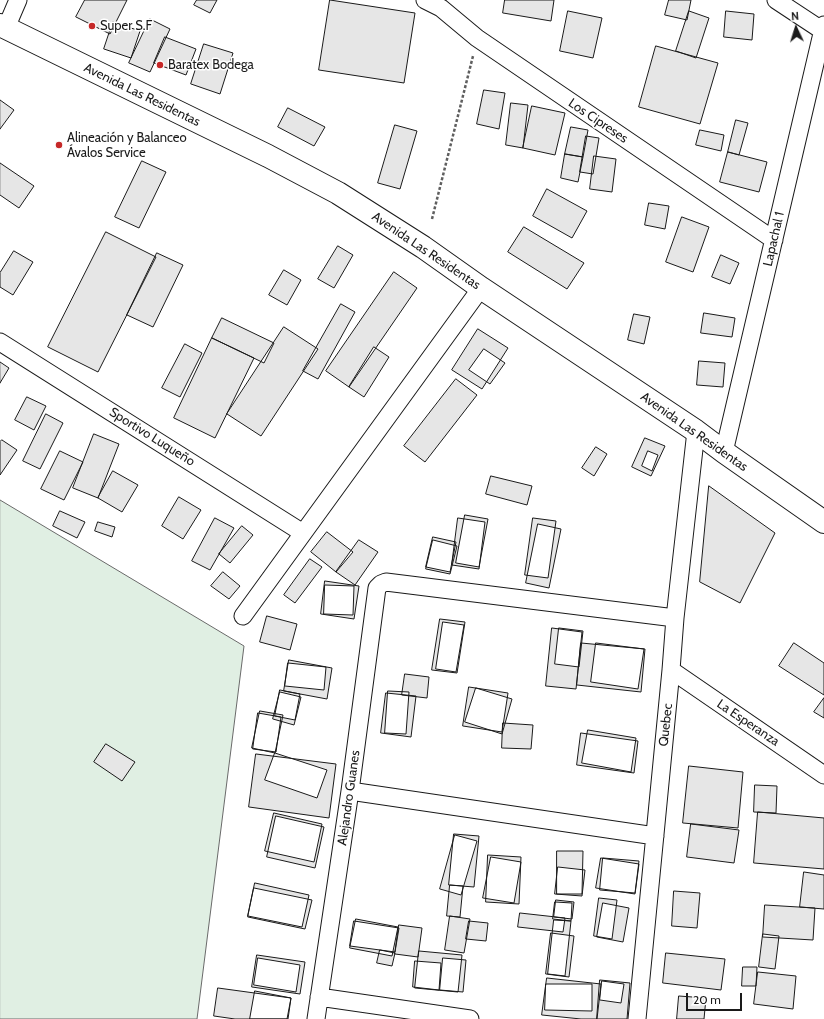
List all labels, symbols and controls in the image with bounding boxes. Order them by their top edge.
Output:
north arrow [776,8,816,48]
text: N [791,9,800,23]
place label: Super S.F [100,18,152,34]
marker: Super S.F [87,21,97,31]
place label: Baratex Bodega [168,57,254,73]
street label: Avenida Las Residentas [81,60,203,130]
marker: Baratex Bodega [155,60,165,70]
street label: Los Cipreses [565,95,631,147]
place label: Alineación y Balanceo Ávalos Service [67,130,187,161]
marker: Alineación y Balanceo Ávalos Service [54,140,64,150]
street label: Avenida Las Residentas [369,209,483,293]
street label: Lapachal 1 [760,210,788,268]
street label: Avenida Las Residentas [637,389,751,475]
street label: Sportivo Luqueño [106,404,198,470]
street label: La Esperanza [714,696,782,750]
street label: Quebec [656,703,676,747]
street label: Alejandro Guanes [335,749,363,847]
scale bar [688,985,744,1011]
text: 20 m [693,992,721,1007]

